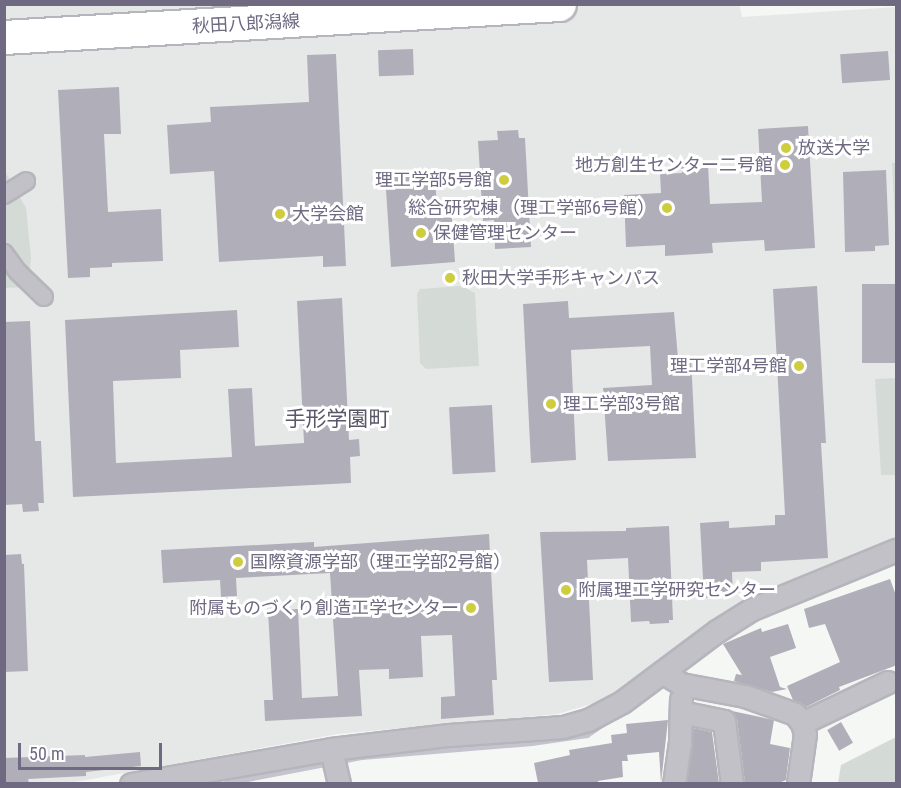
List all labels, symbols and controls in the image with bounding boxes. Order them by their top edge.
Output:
street label: 秋田八郎潟線 [192,10,300,38]
place label: 放送大学 [798,137,870,159]
marker: 放送大学 [779,141,793,155]
place label: 地方創生センター二号館 [575,154,773,176]
marker: 地方創生センター二号館 [778,158,792,172]
place label: 理工学部5号館 [375,169,492,191]
marker: 理工学部5号館 [497,173,511,187]
place label: 総合研究棟 （理工学部6号館） [408,197,655,219]
marker: 総合研究棟 （理工学部6号館） [660,201,674,215]
place label: 大学会館 [292,203,364,225]
marker: 大学会館 [273,207,287,221]
place label: 保健管理センター [433,222,577,244]
marker: 保健管理センター [414,226,428,240]
place label: 秋田大学手形キャンパス [462,267,660,289]
marker: 秋田大学手形キャンパス [443,271,457,285]
place label: 理工学部4号館 [670,355,787,377]
marker: 理工学部4号館 [792,359,806,373]
place label: 理工学部3号館 [563,393,680,415]
marker: 理工学部3号館 [544,397,558,411]
district label: 手形学園町 [285,406,389,432]
place label: 国際資源学部（理工学部2号館） [250,551,511,573]
marker: 国際資源学部（理工学部2号館） [231,555,245,569]
place label: 附属理工学研究センター [578,579,776,601]
marker: 附属理工学研究センター [559,583,573,597]
place label: 附属ものづくり創造工学センター [189,597,459,619]
marker: 附属ものづくり創造工学センター [464,601,478,615]
scale bar [21,731,165,769]
text: 50 m [29,743,64,764]

